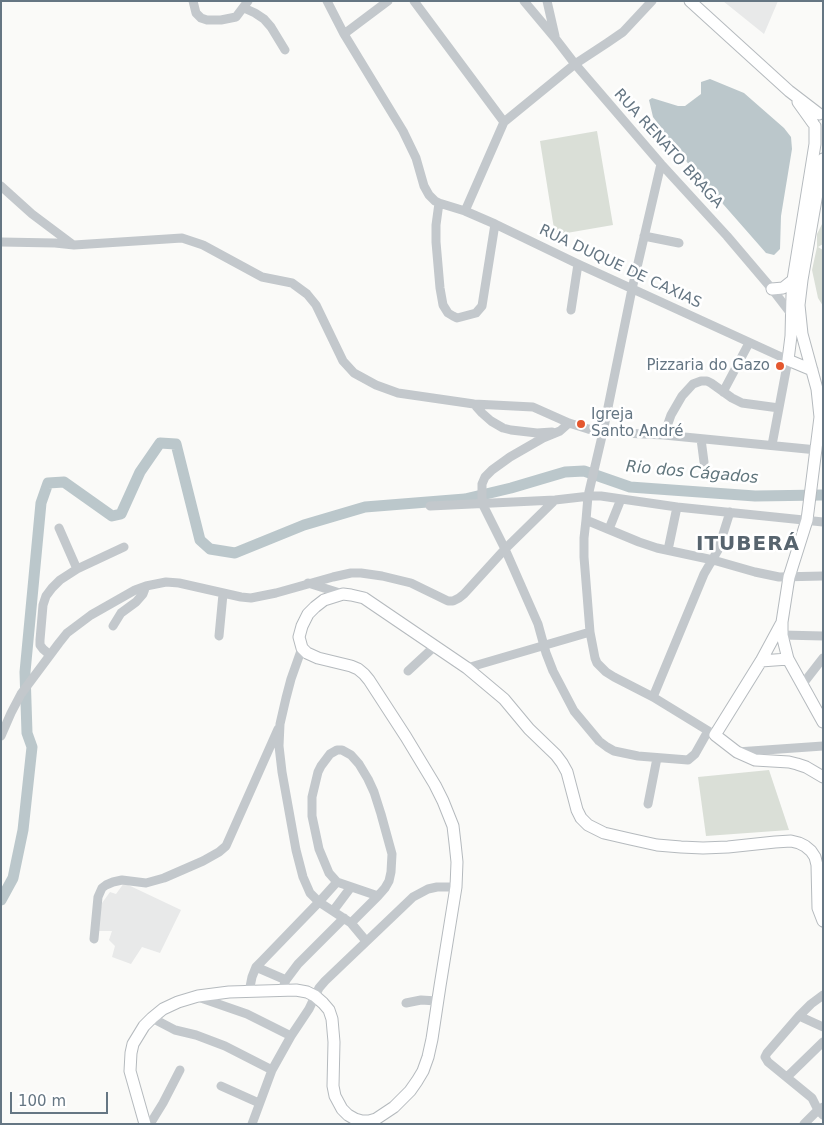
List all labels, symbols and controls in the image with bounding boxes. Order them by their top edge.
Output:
street label: RUA RENATO BRAGA [610,86,726,212]
street label: RUA DUQUE DE CAXIAS [536,221,704,313]
place label: Pizzaria do Gazo [647,357,770,375]
marker: Pizzaria do Gazo [774,360,786,372]
place label: Igreja Santo André [591,406,683,441]
marker: Igreja Santo André [575,418,587,430]
water label: Rio dos Cágados [625,458,759,488]
district label: ITUBERÁ [695,533,801,557]
scale bar [12,1082,110,1114]
text: 100 m [18,1092,66,1110]

